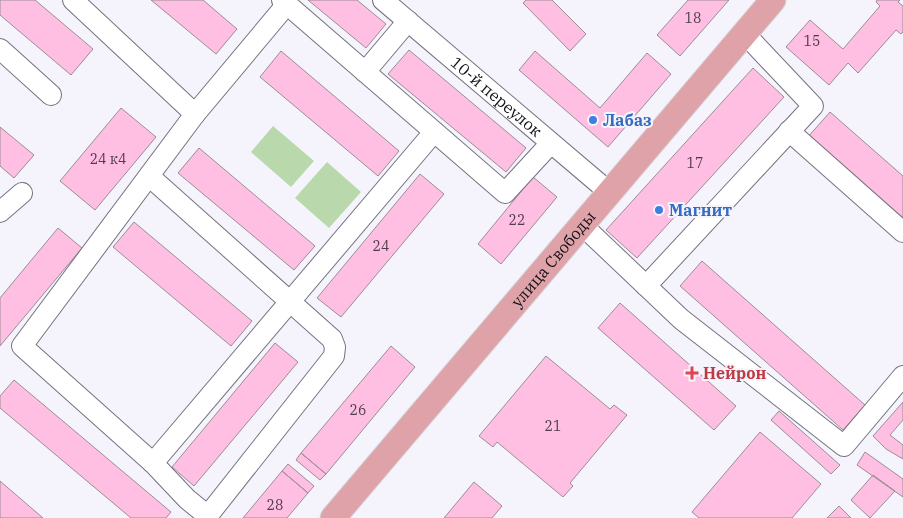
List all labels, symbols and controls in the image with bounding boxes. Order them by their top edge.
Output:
house number: 18 [685,9,701,27]
house number: 15 [804,32,820,50]
street label: 10-й переулок [447,52,547,141]
place label: Лабаз [603,110,652,130]
marker: Лабаз [587,114,599,126]
house number: 24 к4 [90,150,126,168]
house number: 17 [687,154,703,172]
place label: Магнит [669,200,732,220]
marker: Магнит [653,204,665,216]
street label: улица Свободы [507,207,600,311]
house number: 22 [509,211,525,229]
house number: 24 [373,237,389,255]
place label: Нейрон [703,363,767,383]
marker: Нейрон [685,366,699,380]
house number: 26 [350,401,366,419]
house number: 21 [545,417,561,435]
house number: 28 [267,496,283,514]

